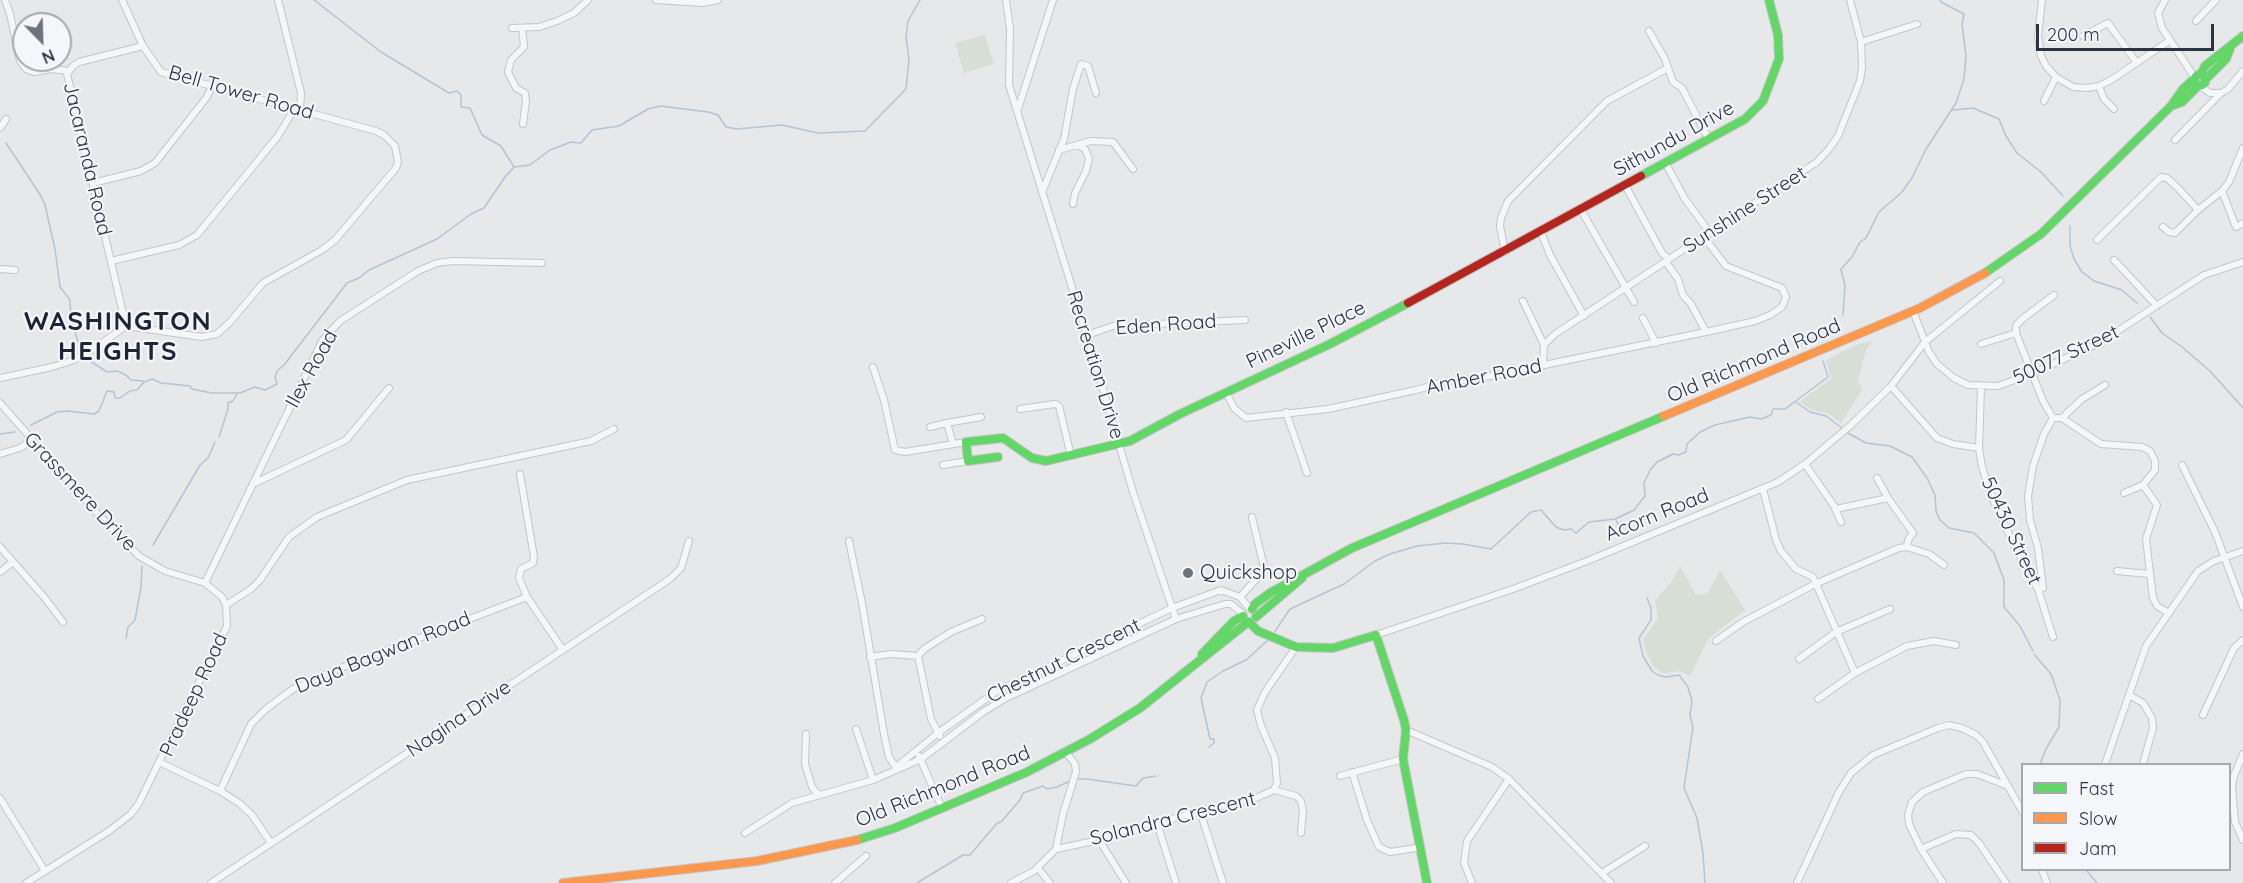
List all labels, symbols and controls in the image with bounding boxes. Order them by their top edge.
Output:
north arrow [12,12,72,72]
scale bar [2039,12,2218,50]
text: 200 m [2047,23,2100,46]
text: N [39,45,58,68]
street label: Bell Tower Road [166,61,316,125]
street label: Jacaranda Road [58,80,116,238]
street label: Sithundu Drive [1610,96,1738,182]
street label: Sunshine Street [1679,161,1811,259]
street label: Recreation Drive [1061,288,1129,442]
street label: Pineville Place [1242,296,1370,374]
district label: WASHINGTON HEIGHTS [24,306,212,368]
street label: Eden Road [1115,309,1217,341]
street label: Old Richmond Road [1664,314,1844,408]
street label: 50077 Street [2009,320,2123,390]
street label: Ilex Road [281,326,343,412]
street label: Amber Road [1424,354,1544,400]
street label: Grassmere Drive [19,428,141,556]
street label: 50430 Street [1976,473,2046,589]
street label: Acorn Road [1602,483,1712,547]
place label: Quickshop [1200,561,1297,585]
marker: Quickshop [1181,566,1195,580]
street label: Daya Bagwan Road [292,607,474,699]
street label: Chestnut Crescent [983,613,1145,709]
street label: Pradeep Road [155,629,233,761]
street label: Nagina Drive [402,675,516,763]
street label: Old Richmond Road [852,741,1034,833]
legend [2021,763,2231,871]
text: Fast [2079,777,2114,800]
street label: Solandra Crescent [1088,787,1258,851]
text: Slow [2079,807,2117,830]
text: Jam [2079,837,2117,860]

